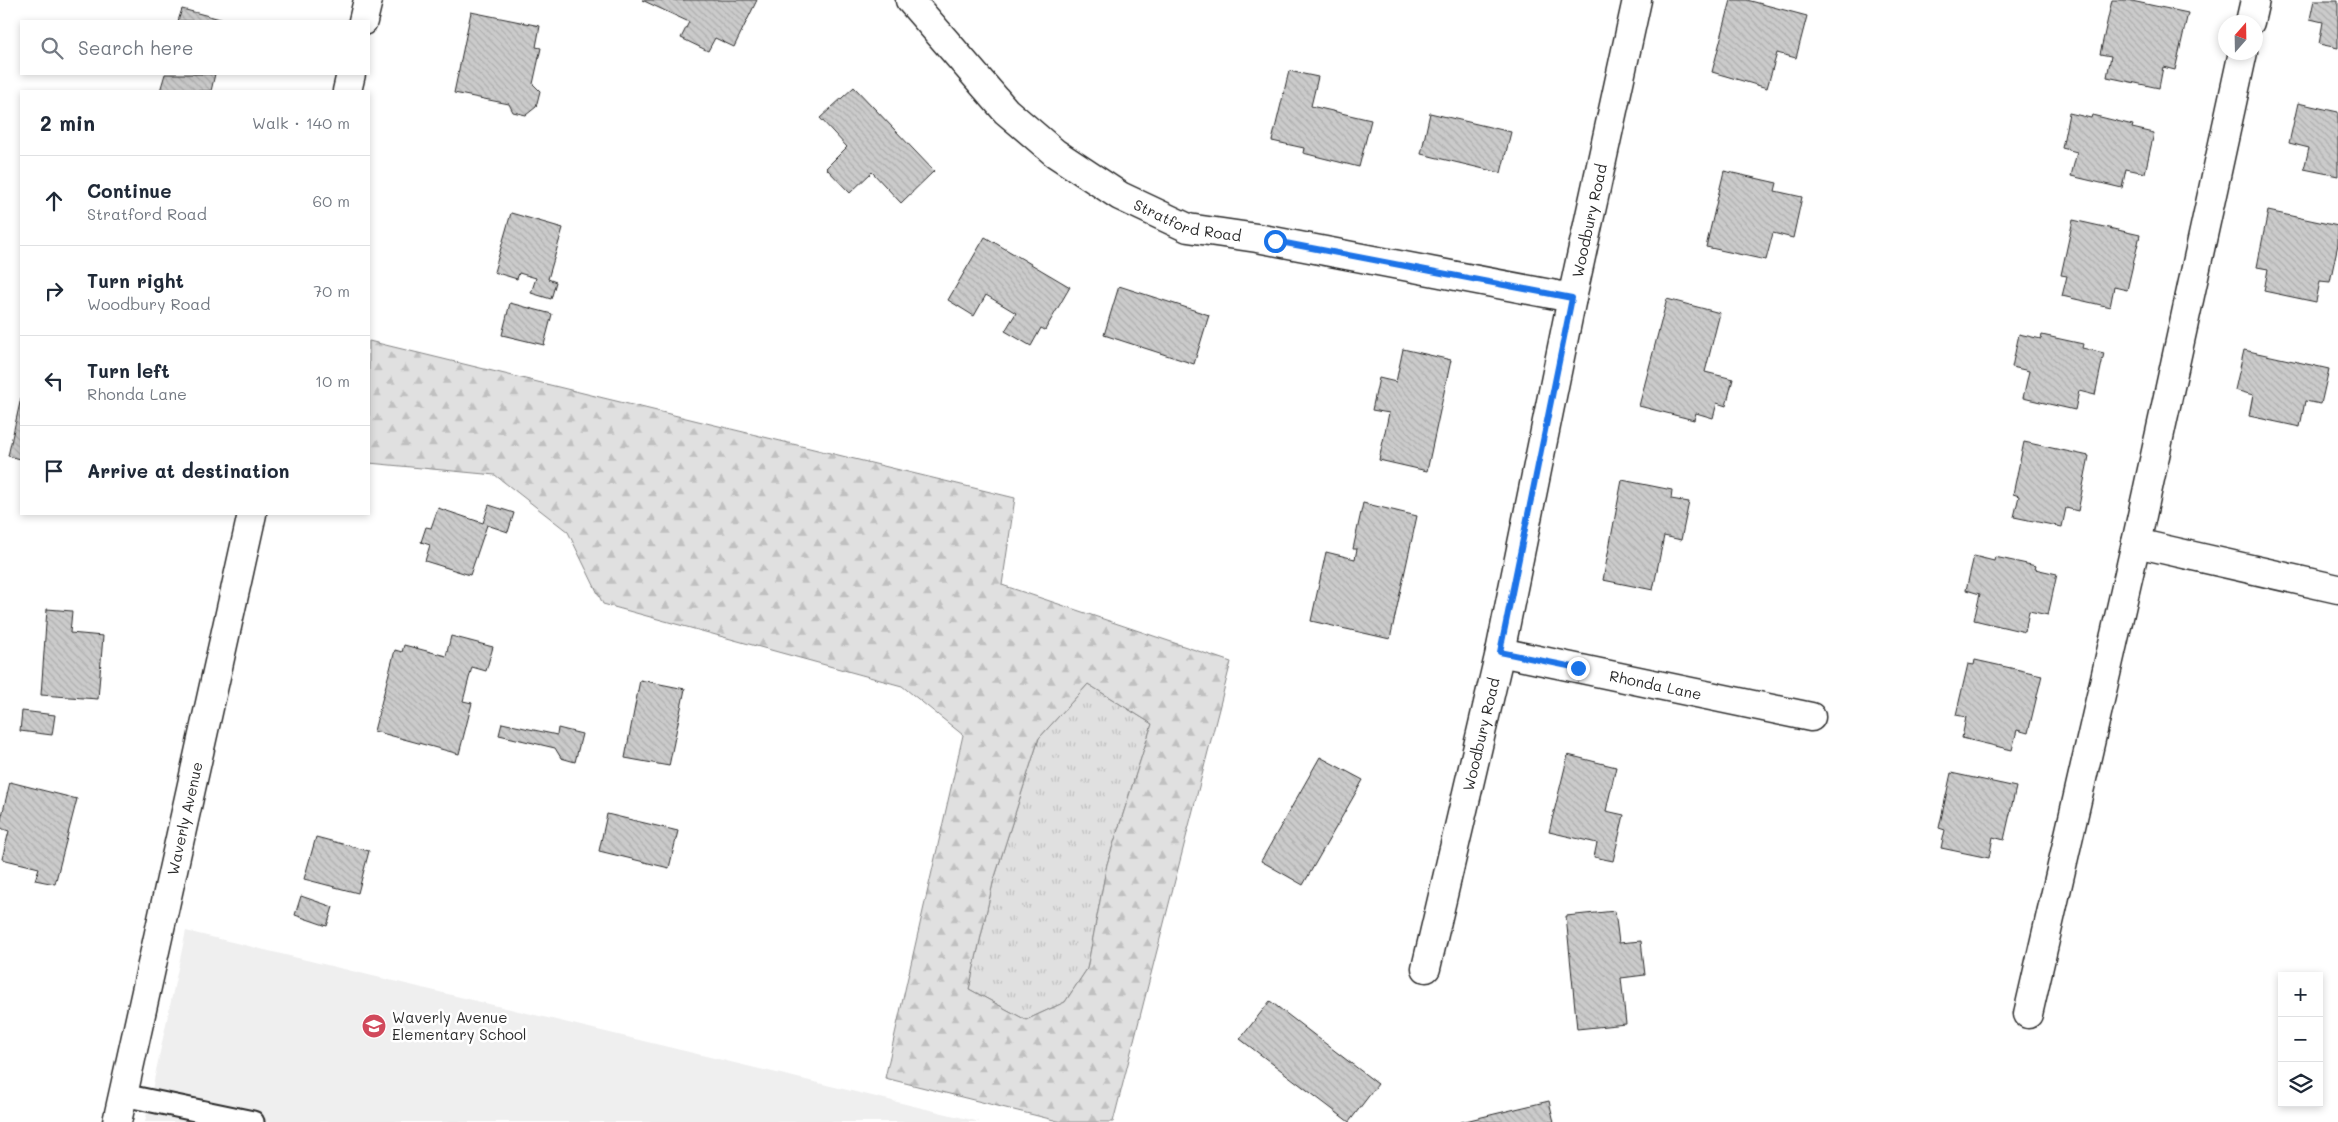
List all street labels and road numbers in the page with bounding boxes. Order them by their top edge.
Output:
street label: Woodbury Road [1567,162,1611,279]
street label: Stratford Road [1131,194,1243,246]
street label: Rhonda Lane [1608,665,1704,704]
street label: Woodbury Road [1458,676,1504,793]
street label: Waverly Avenue [162,760,207,877]

